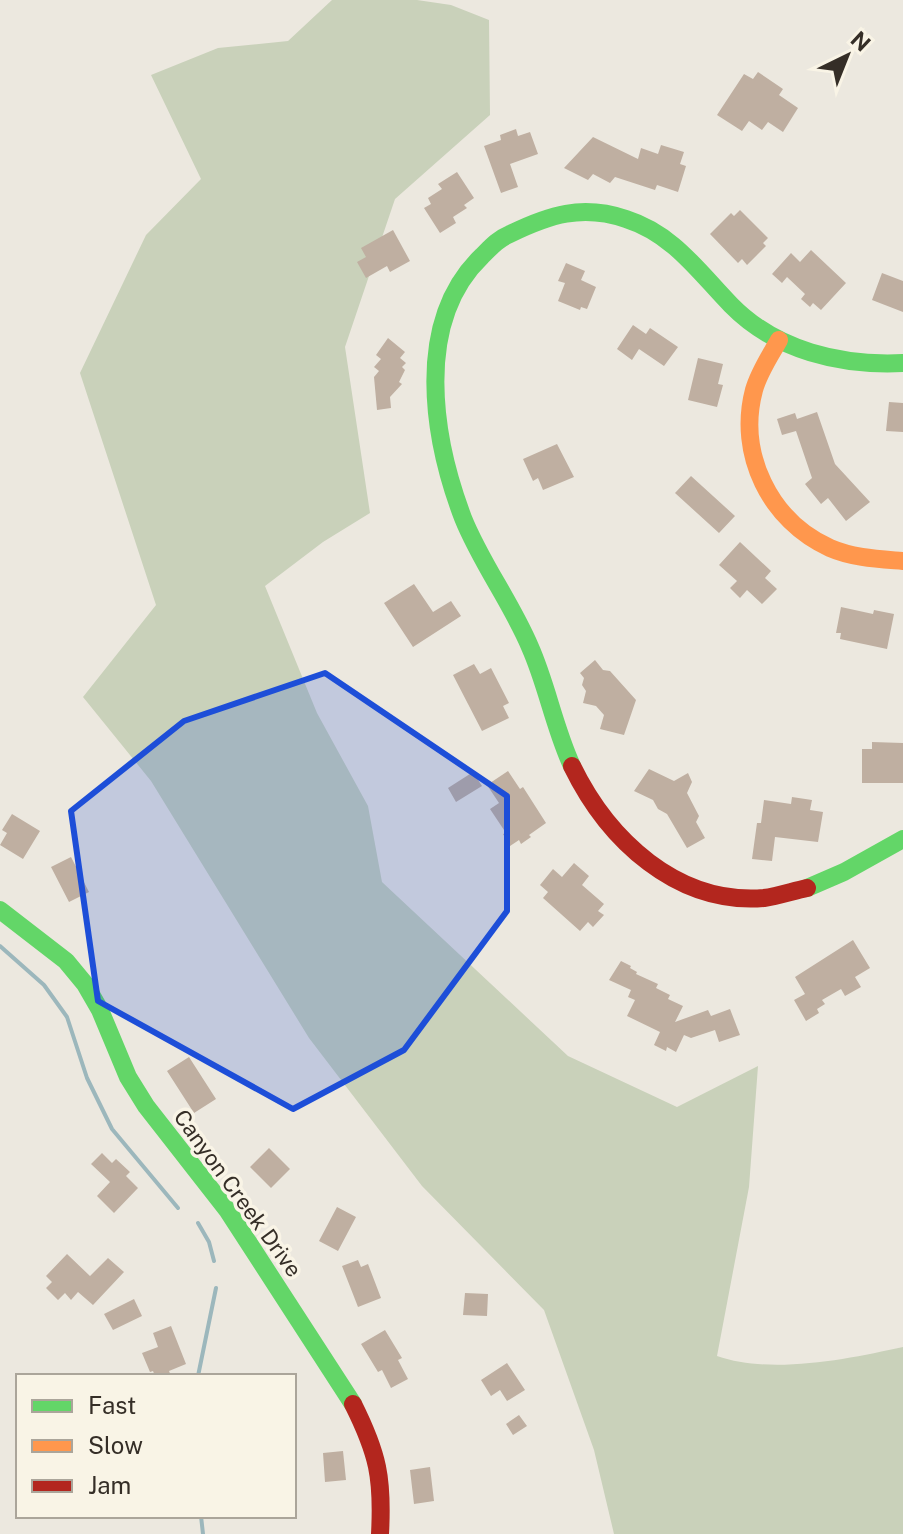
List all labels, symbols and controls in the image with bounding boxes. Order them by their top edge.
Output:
north arrow [807,16,887,96]
text: N [845,26,876,57]
street label: Canyon Creek Drive [169,1104,307,1282]
legend [16,1374,296,1518]
text: Fast [88,1391,136,1419]
text: Slow [88,1431,143,1459]
text: Jam [88,1471,131,1499]

